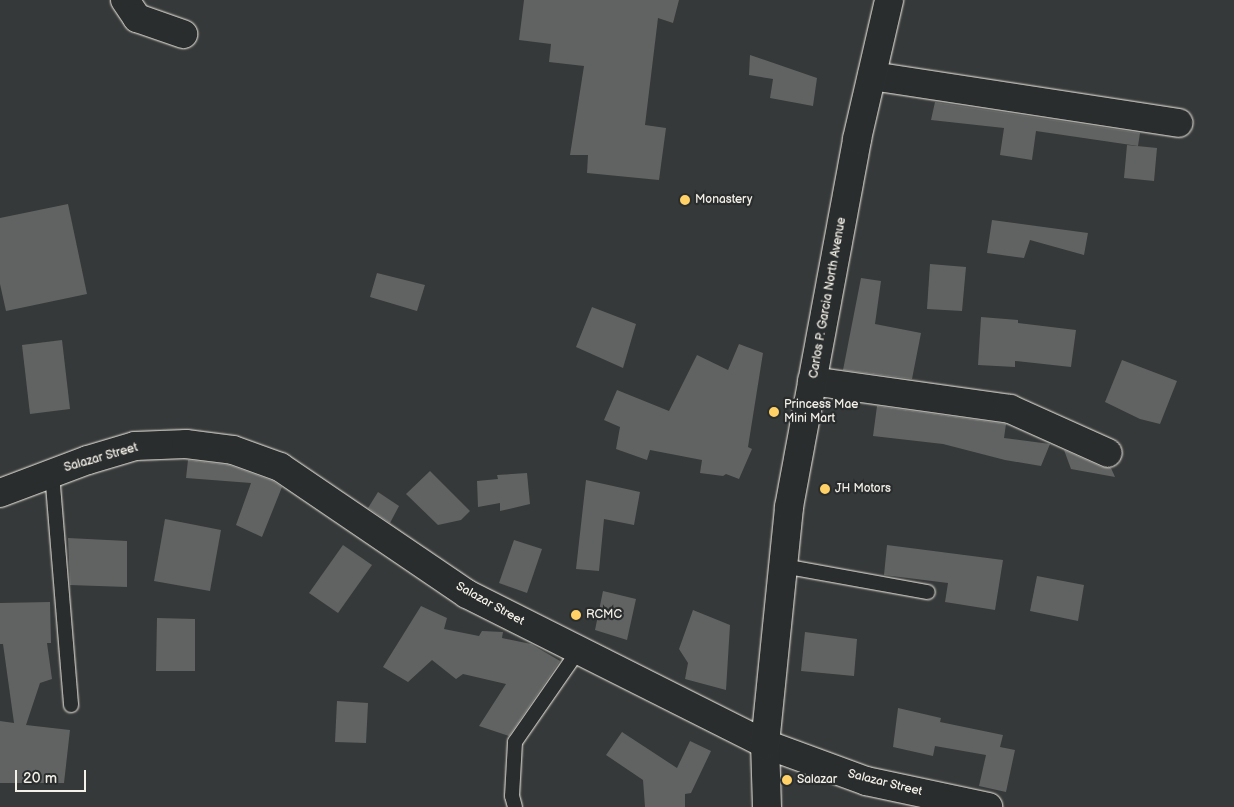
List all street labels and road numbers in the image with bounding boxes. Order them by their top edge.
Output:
street label: Carlos P. Garcia North Avenue [807,216,849,380]
street label: Salazar Street [62,441,140,475]
street label: Salazar Street [453,579,527,629]
street label: Salazar Street [846,767,924,799]

